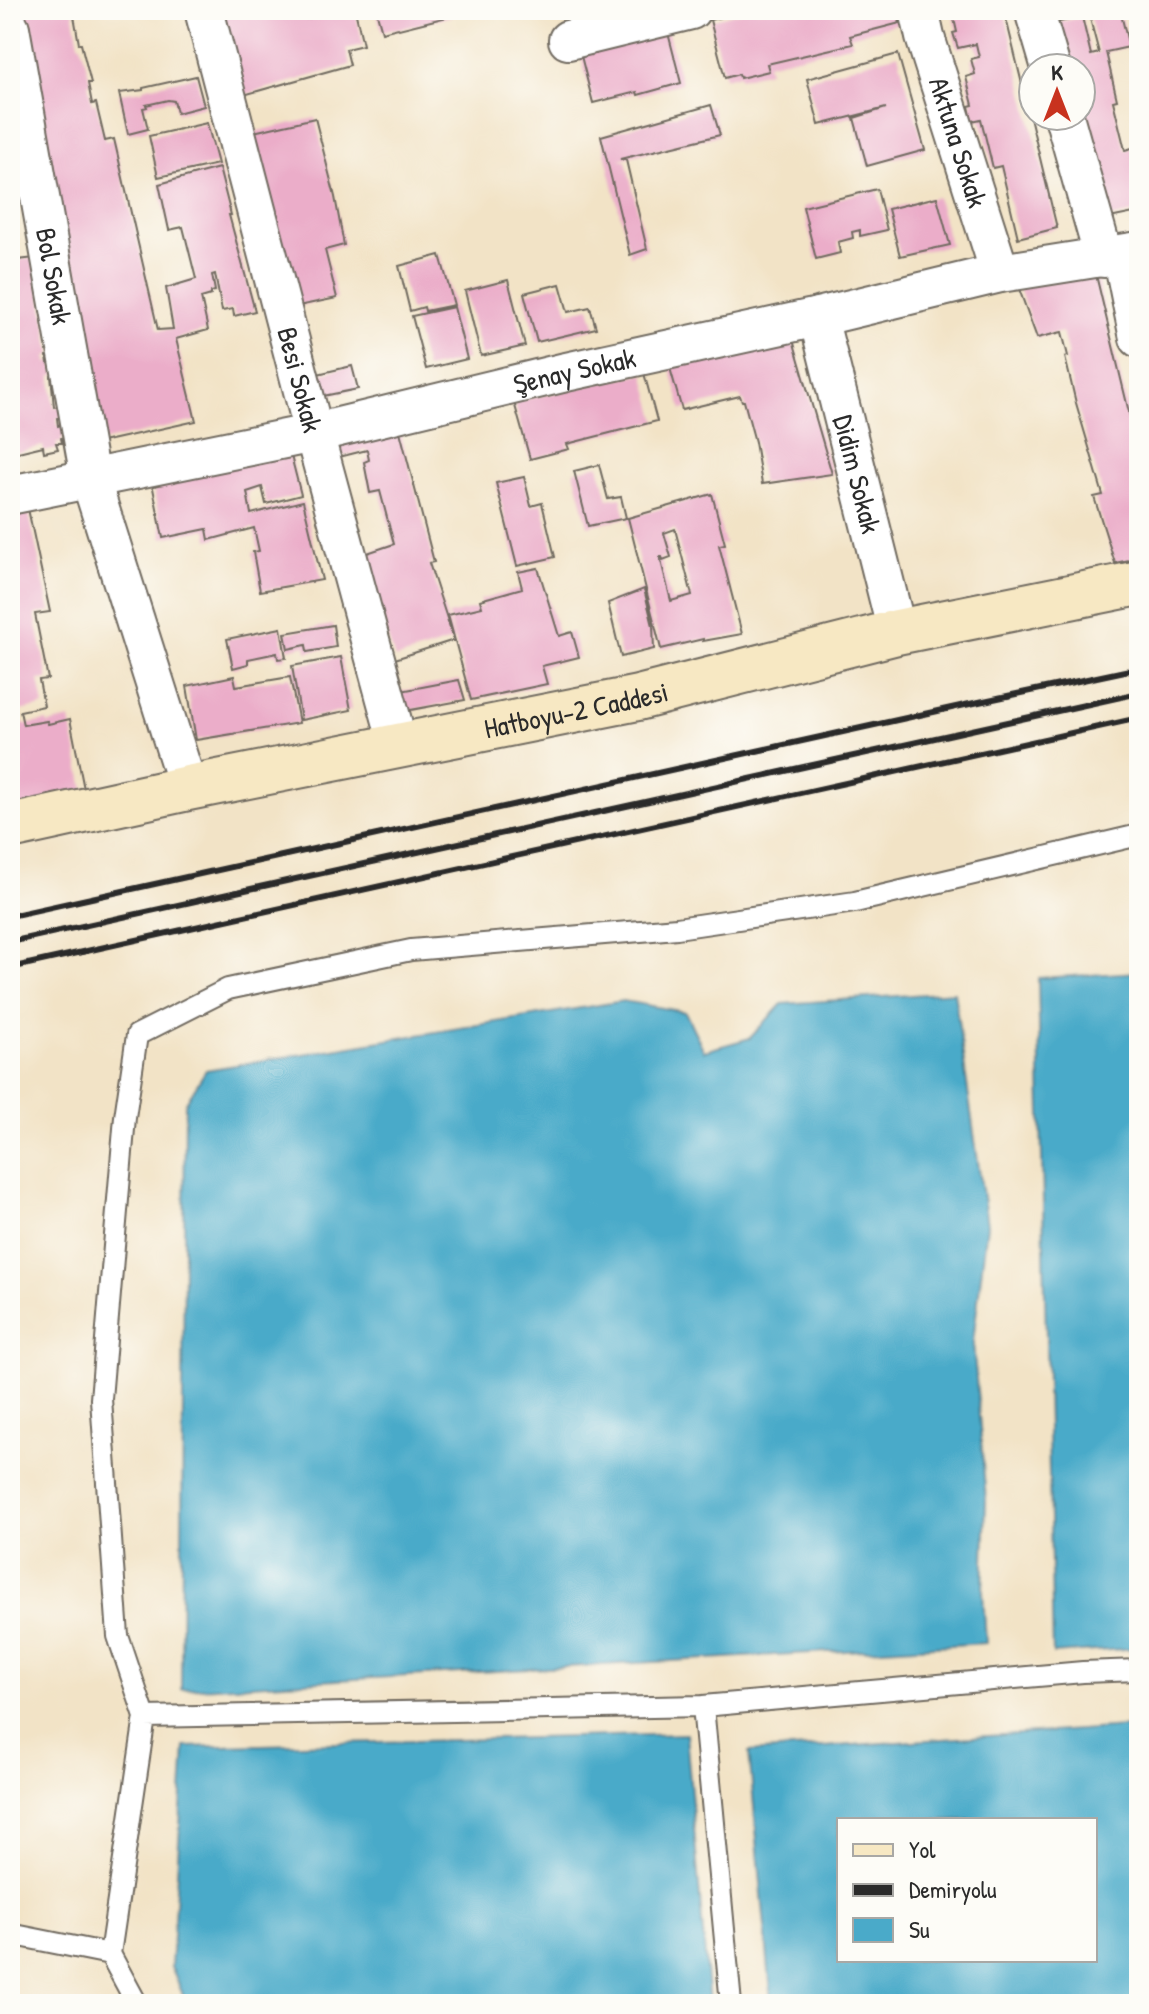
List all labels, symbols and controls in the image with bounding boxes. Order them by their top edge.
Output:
north arrow [1017,52,1097,132]
text: K [1051,57,1063,87]
street label: Aktuna Sokak [920,72,997,212]
street label: Bol Sokak [27,225,81,328]
street label: Besi Sokak [268,323,332,437]
street label: Şenay Sokak [509,338,639,403]
street label: Didim Sokak [824,411,891,538]
street label: Hatboyu-2 Caddesi [481,672,672,747]
legend [837,1818,1097,1962]
text: Yol [909,1833,936,1865]
text: Demiryolu [909,1873,997,1905]
text: Su [909,1913,930,1945]

